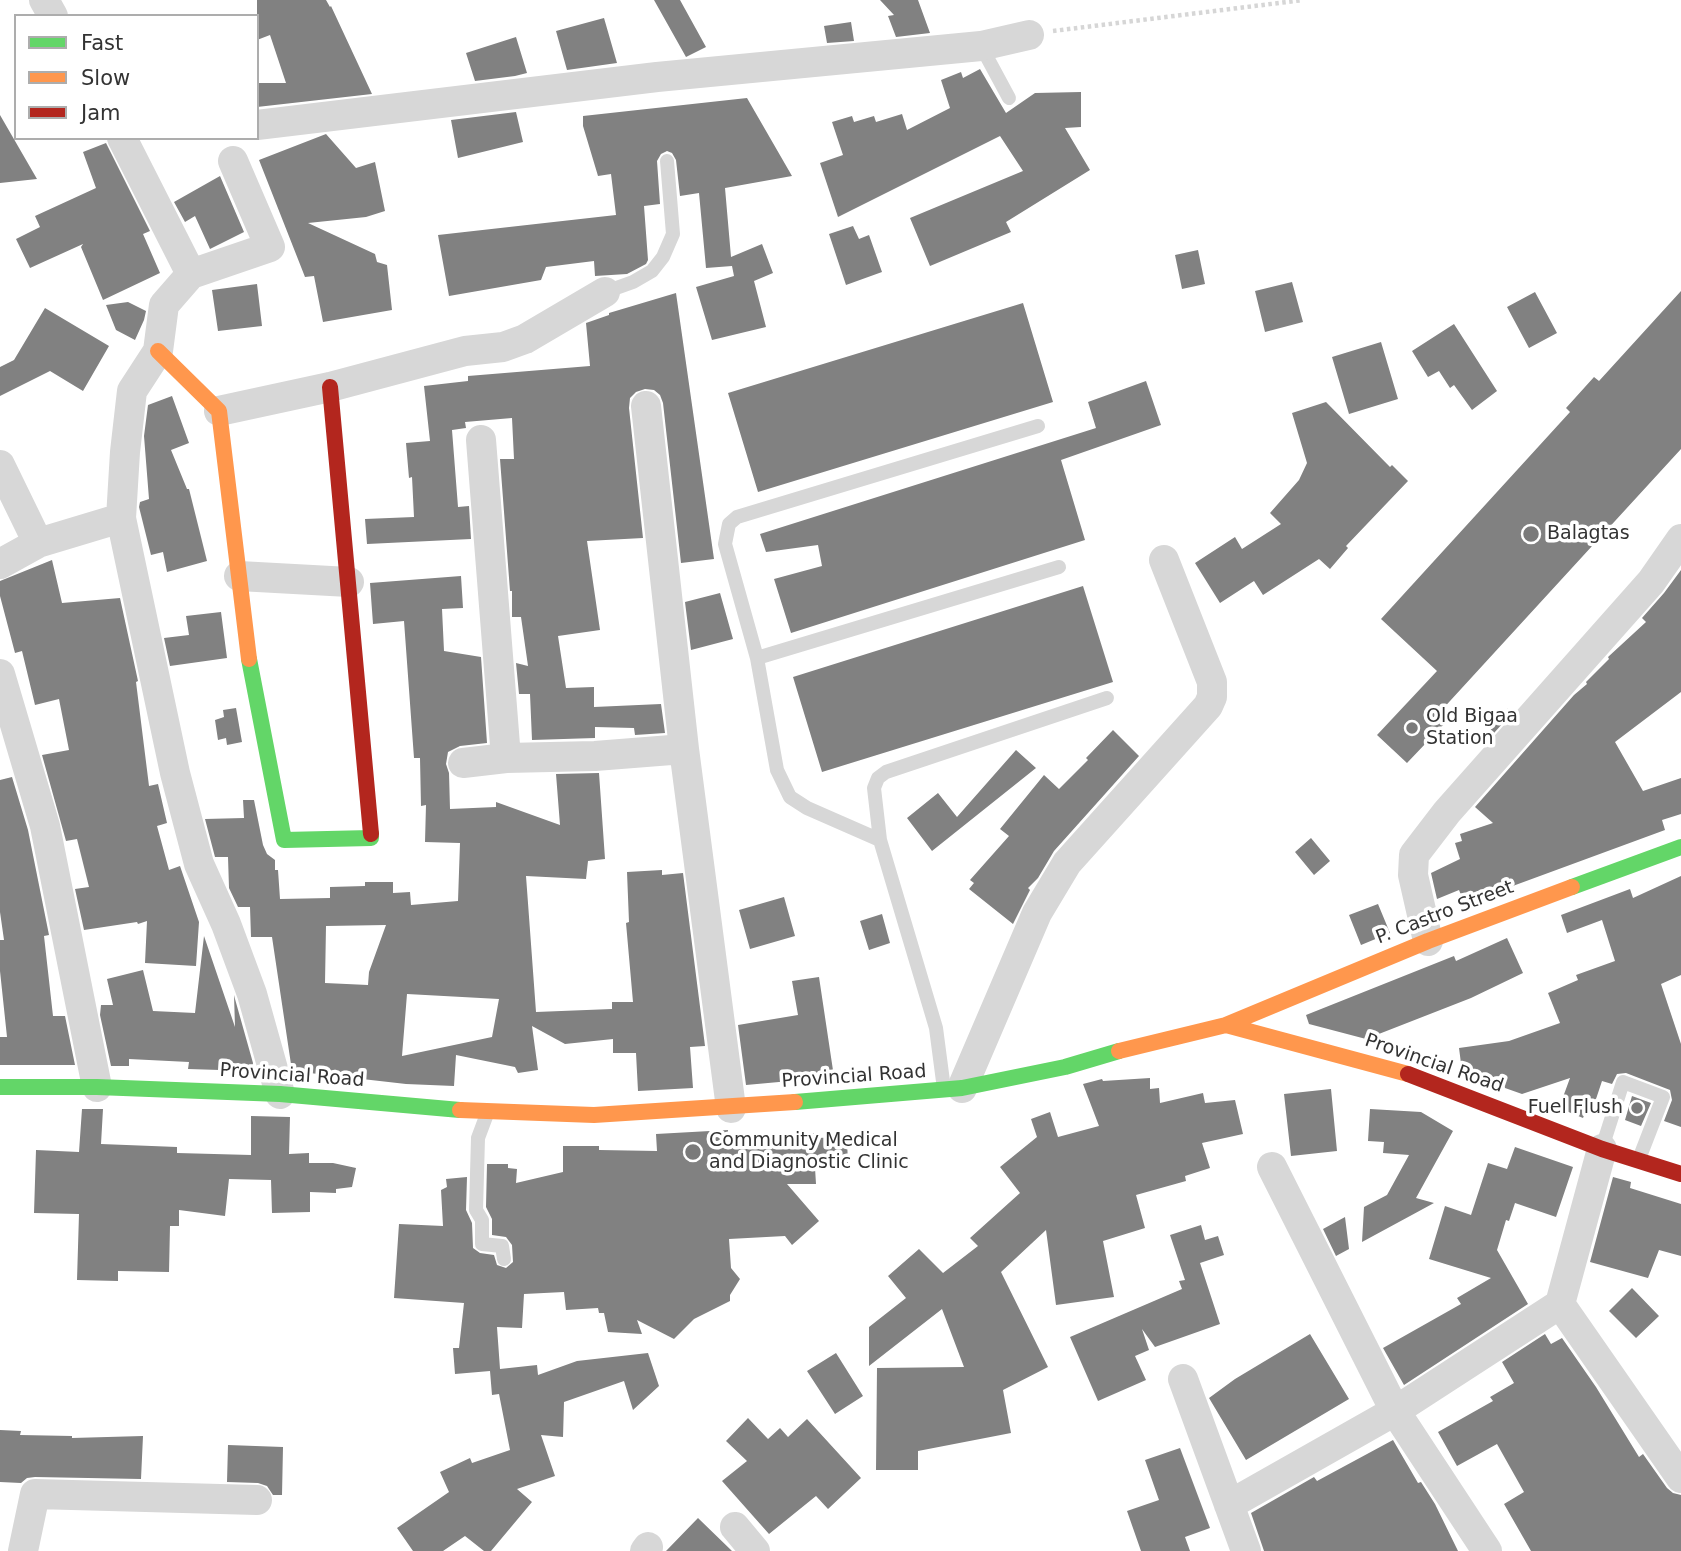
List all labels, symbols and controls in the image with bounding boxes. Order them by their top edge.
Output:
legend [14,14,259,140]
text: Fast [81,31,123,55]
text: Slow [81,66,130,90]
text: Jam [81,101,121,125]
place label: Balagtas [1547,523,1630,545]
marker: Balagtas [1521,524,1541,544]
place label: Old Bigaa Station [1426,706,1518,750]
marker: Old Bigaa Station [1404,720,1420,736]
street label: P. Castro Street [1373,876,1517,950]
street label: Provincial Road [1362,1030,1506,1098]
street label: Provincial Road [219,1060,365,1092]
street label: Provincial Road [781,1061,927,1093]
place label: Fuel Flush [1528,1097,1623,1119]
marker: Fuel Flush [1629,1100,1645,1116]
place label: Community Medical and Diagnostic Clinic [709,1130,909,1174]
marker: Community Medical and Diagnostic Clinic [683,1142,703,1162]

